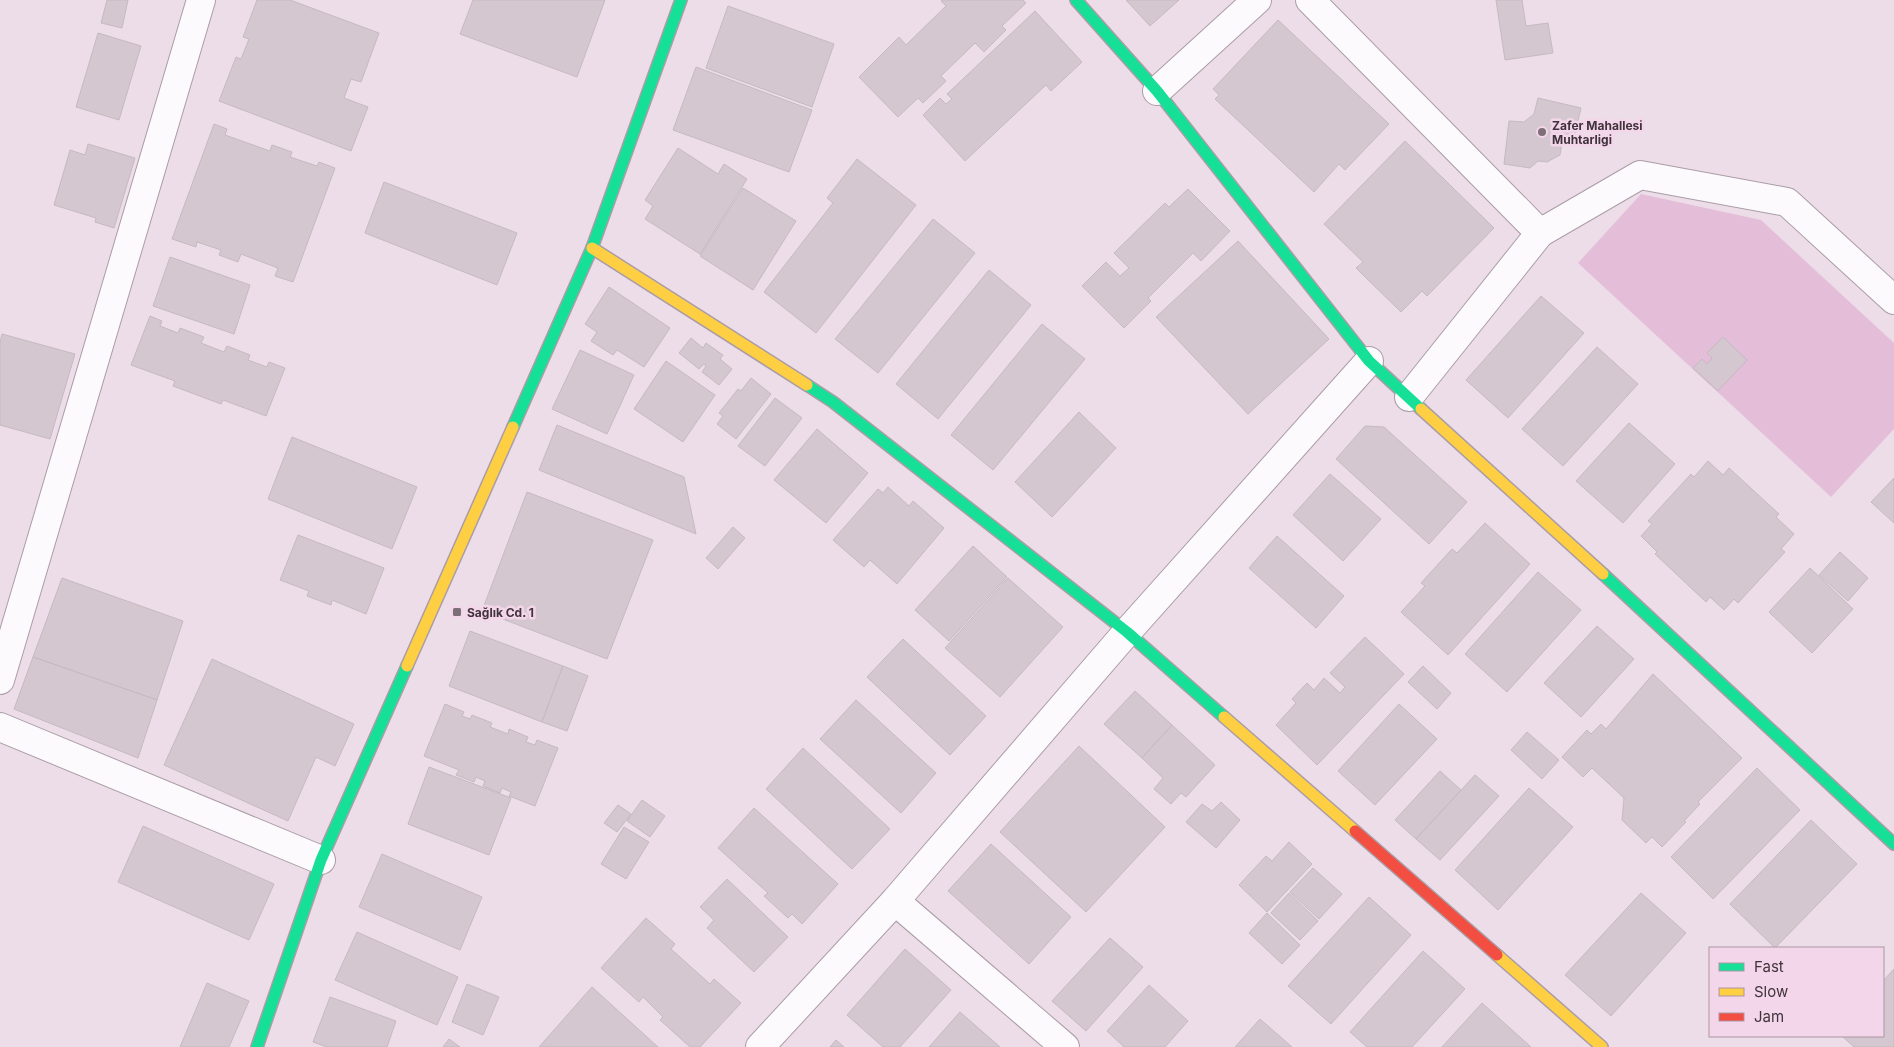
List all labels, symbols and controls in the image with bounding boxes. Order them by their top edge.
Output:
place label: Zafer Mahallesi Muhtarligi [1552,118,1643,147]
marker: Zafer Mahallesi Muhtarligi [1536,126,1548,138]
place label: Sağlık Cd. 1 [467,605,534,620]
marker: Sağlık Cd. 1 [451,606,463,618]
legend [1709,947,1884,1037]
text: Fast [1754,957,1784,976]
text: Slow [1754,982,1788,1001]
text: Jam [1754,1007,1784,1026]

